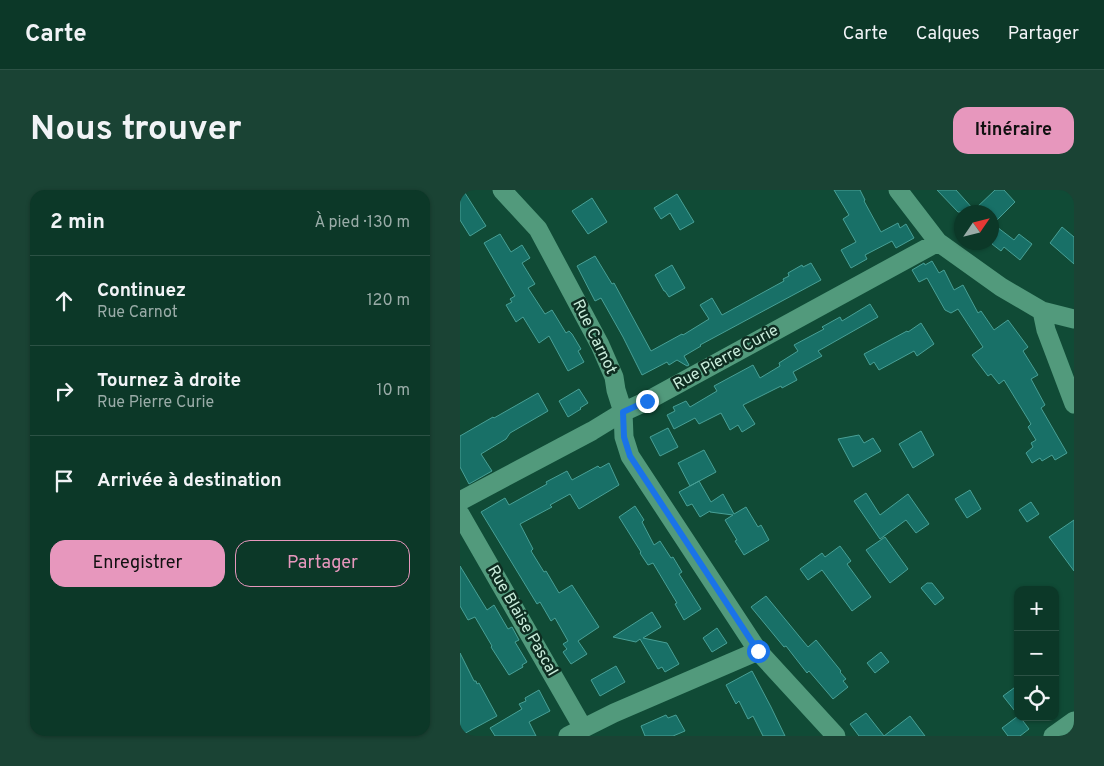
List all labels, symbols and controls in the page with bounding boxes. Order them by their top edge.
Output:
text: Carte [25,20,87,50]
text: Carte [843,23,888,46]
text: Calques [916,23,980,46]
text: Partager [1008,23,1079,46]
button: Itinéraire [953,107,1074,154]
text: Nous trouver [30,108,242,152]
north arrow [954,205,999,250]
text: 2 min [50,209,105,236]
text: À pied · 130 m [314,213,410,233]
text: Continuez [97,279,186,303]
icon: ahead [50,287,78,315]
text: 120 m [367,291,410,311]
street label: Rue Carnot [567,296,621,378]
text: Rue Carnot [97,303,178,323]
street label: Rue Pierre Curie [670,321,782,395]
text: Tournez à droite [97,369,241,393]
icon: right [50,377,78,405]
text: 10 m [376,381,410,401]
route end [636,390,659,413]
text: Rue Pierre Curie [97,393,214,413]
icon: arrive [50,467,78,495]
text: Arrivée à destination [97,469,282,493]
button: Enregistrer [50,540,225,587]
button: Partager [235,540,410,587]
street label: Rue Blaise Pascal [482,562,562,680]
map controls [1014,586,1059,721]
button: + [1014,586,1059,631]
button: − [1014,631,1059,676]
route start [747,640,770,663]
button: locate [1014,676,1059,721]

